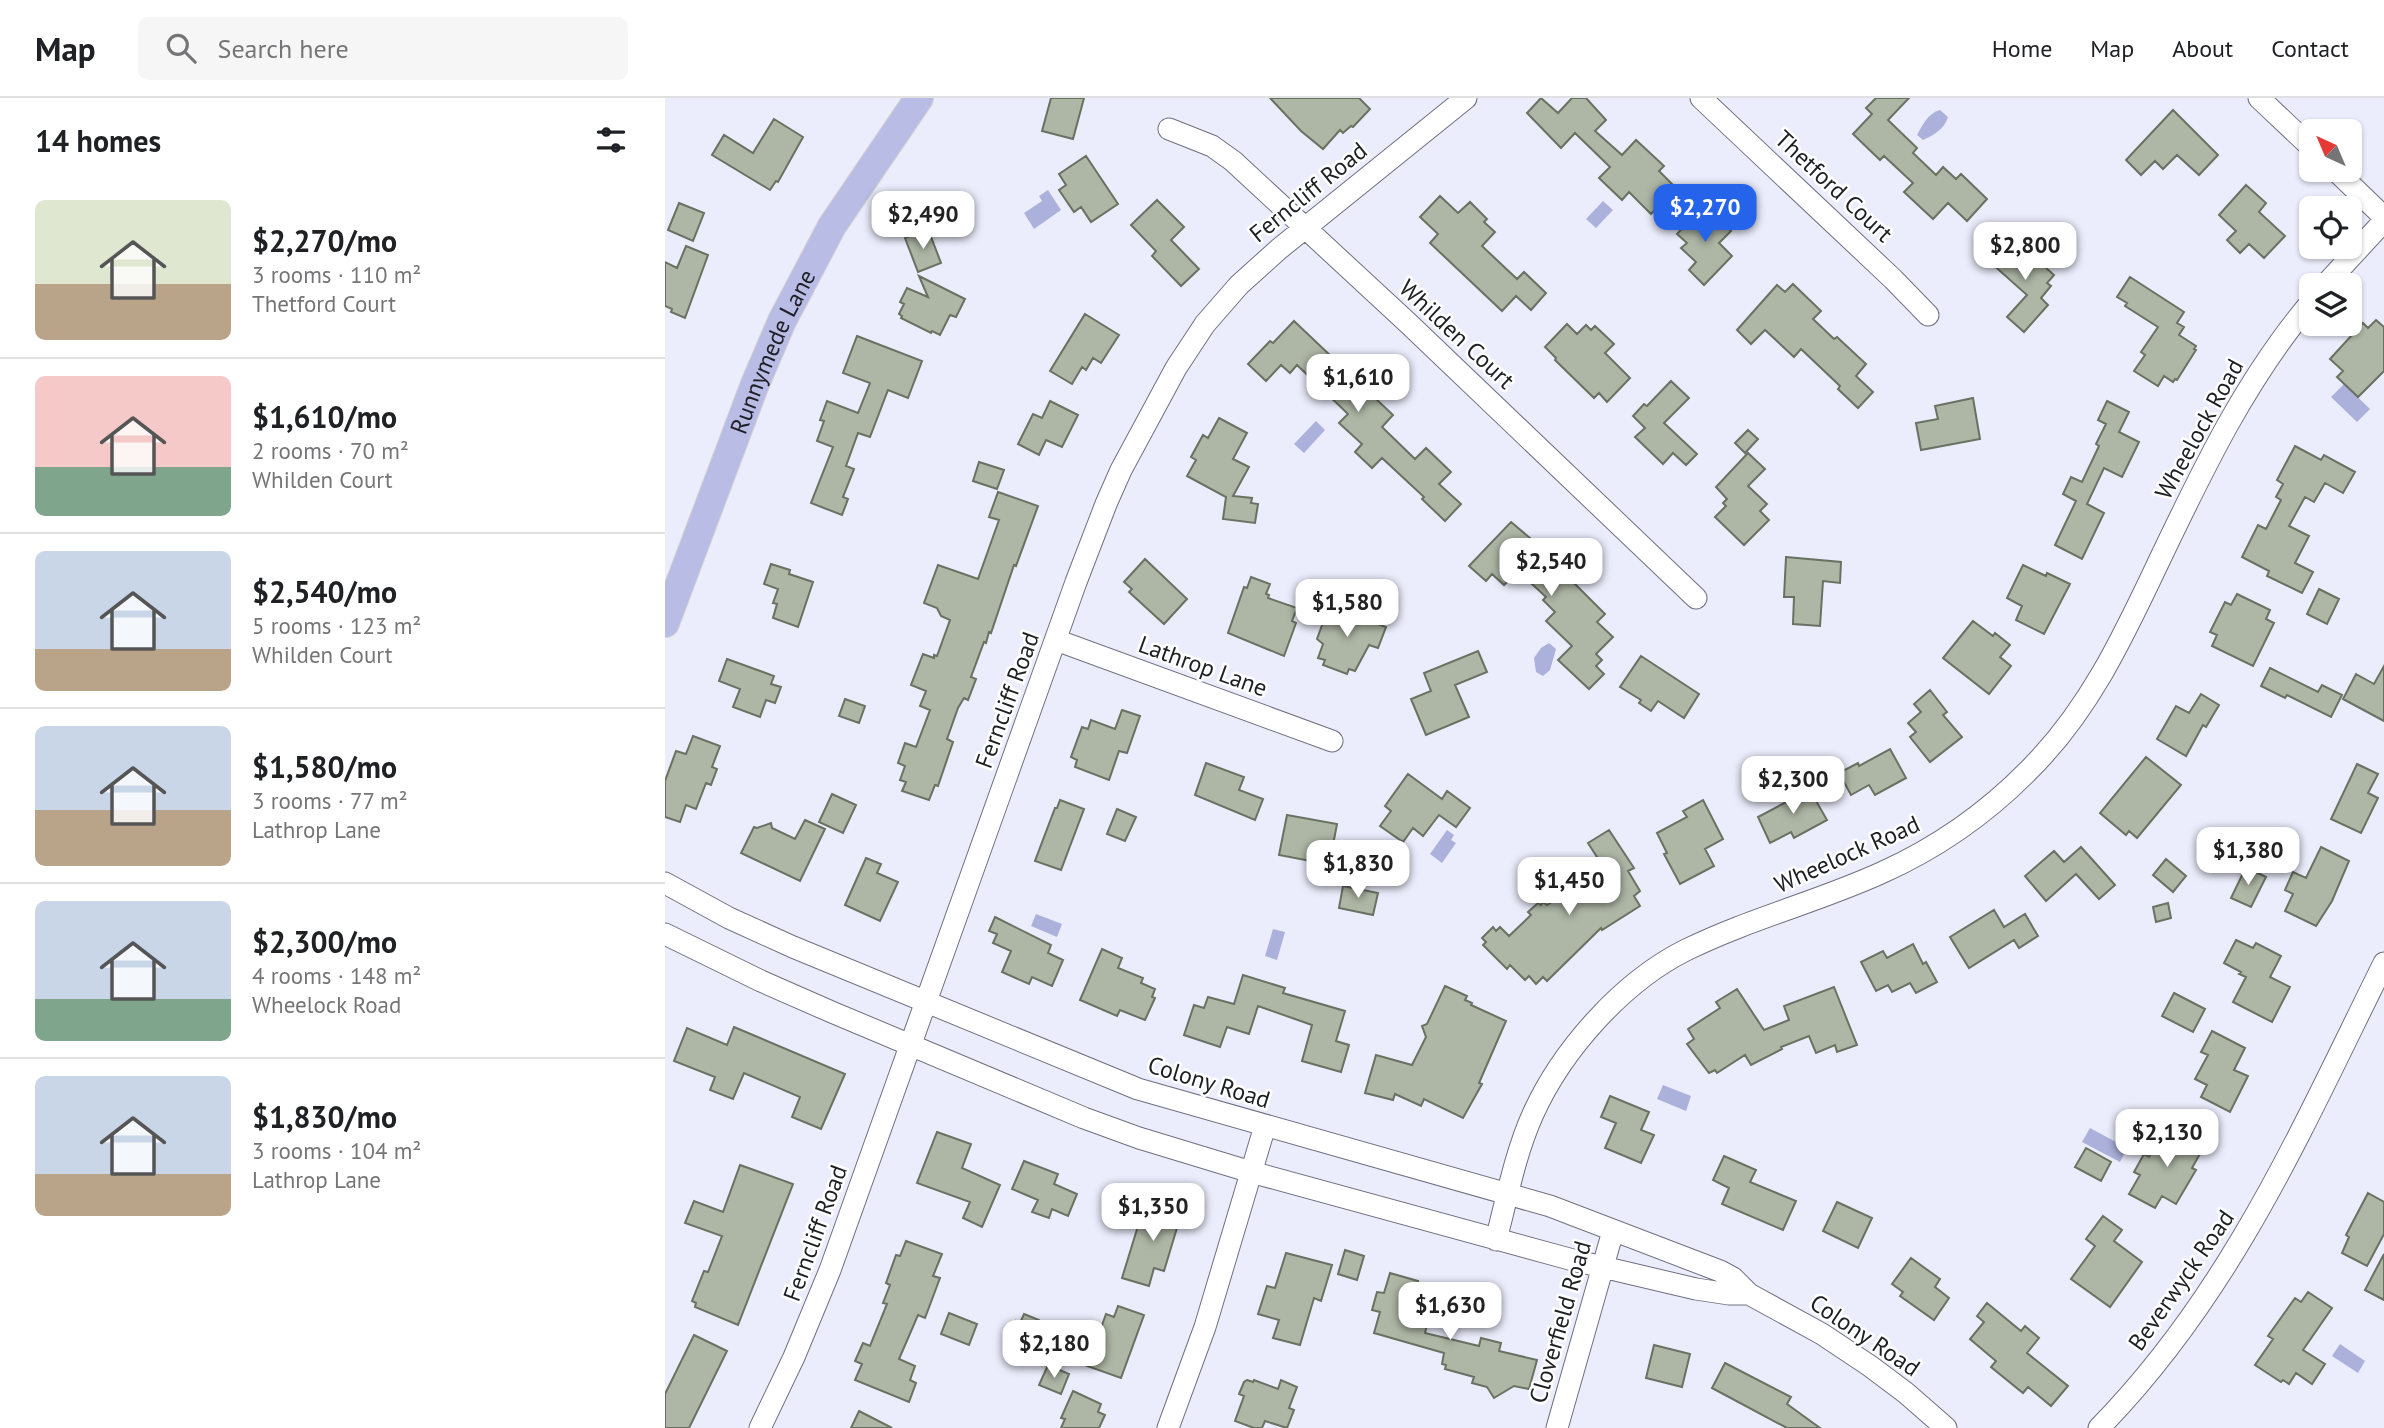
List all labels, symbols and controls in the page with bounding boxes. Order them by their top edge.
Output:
search box [138,17,628,80]
text: Map [35,27,96,70]
icon: search [162,29,200,67]
text: Search here [218,32,349,65]
text: Home [1992,33,2052,64]
text: Map [2090,33,2134,64]
text: About [2172,33,2233,64]
text: Contact [2271,33,2349,64]
north arrow [2299,119,2363,182]
map controls [2299,119,2362,336]
text: 14 homes [35,121,161,160]
icon: filters [592,121,630,159]
street label: Thetford Court [1769,123,1899,249]
street label: Ferncliff Road [1243,135,1373,249]
pin: $2,270 [1648,184,1762,244]
pin: $2,490 [866,192,980,251]
text: $2,270 [1669,192,1741,221]
button: locate [2299,196,2362,259]
text: $2,490 [887,199,959,228]
text: $2,270/mo [252,221,397,260]
pin: $2,800 [1968,222,2082,282]
icon: home [91,228,175,312]
text: $2,800 [1989,230,2061,259]
text: 3 rooms · 110 m² [252,260,421,289]
street label: Runnymede Lane [722,264,822,438]
street label: Whilden Court [1393,273,1521,395]
button: layers [2299,273,2362,336]
text: Thetford Court [252,289,396,318]
street label: Wheelock Road [2148,353,2250,505]
pin: $1,610 [1301,354,1415,414]
text: $1,610 [1322,362,1394,391]
text: $1,610/mo [252,397,397,436]
icon: home [91,404,175,488]
text: 2 rooms · 70 m² [252,436,409,465]
text: Whilden Court [252,465,393,494]
pin: $2,540 [1494,538,1608,598]
text: $2,540 [1515,546,1587,575]
text: $2,540/mo [252,572,397,611]
icon: home [91,579,175,663]
pin: $1,580 [1290,580,1404,639]
text: $1,580 [1311,587,1383,616]
text: 5 rooms · 123 m² [252,611,421,640]
street label: Ferncliff Road [968,628,1046,772]
street label: Lathrop Lane [1134,628,1272,704]
text: Whilden Court [252,640,393,669]
text: $1,580/mo [252,747,397,786]
icon: home [91,754,175,838]
pin: $2,300 [1736,756,1850,816]
text: $2,300 [1757,764,1829,793]
text: 3 rooms · 77 m² [252,786,408,815]
street label: Wheelock Road [1770,808,1924,900]
text: Lathrop Lane [252,815,381,844]
pin: $1,380 [2191,828,2305,887]
text: $1,380 [2212,835,2284,864]
pin: $1,830 [1301,840,1415,900]
text: $1,830 [1322,848,1394,877]
pin: $1,450 [1512,858,1626,917]
text: $1,450 [1533,865,1605,894]
text: $2,300/mo [252,922,397,961]
icon: home [91,929,175,1013]
text: 4 rooms · 148 m² [252,961,421,990]
text: Wheelock Road [252,990,401,1019]
street label: Colony Road [1144,1049,1274,1115]
text: $1,830/mo [252,1097,397,1136]
icon: home [91,1104,175,1188]
pin: $2,130 [2110,1110,2224,1169]
text: $2,130 [2131,1117,2203,1146]
text: 3 rooms · 104 m² [252,1136,421,1165]
street label: Ferncliff Road [776,1161,854,1305]
text: Lathrop Lane [252,1165,381,1194]
pin: $1,350 [1096,1184,1210,1243]
text: $1,350 [1117,1191,1189,1220]
street label: Beverwyck Road [2121,1204,2241,1356]
street label: Cloverfield Road [1522,1237,1598,1407]
pin: $1,630 [1393,1282,1507,1342]
street label: Colony Road [1804,1287,1926,1383]
text: $1,630 [1414,1290,1486,1319]
pin: $2,180 [997,1320,1111,1380]
text: $2,180 [1018,1328,1090,1357]

